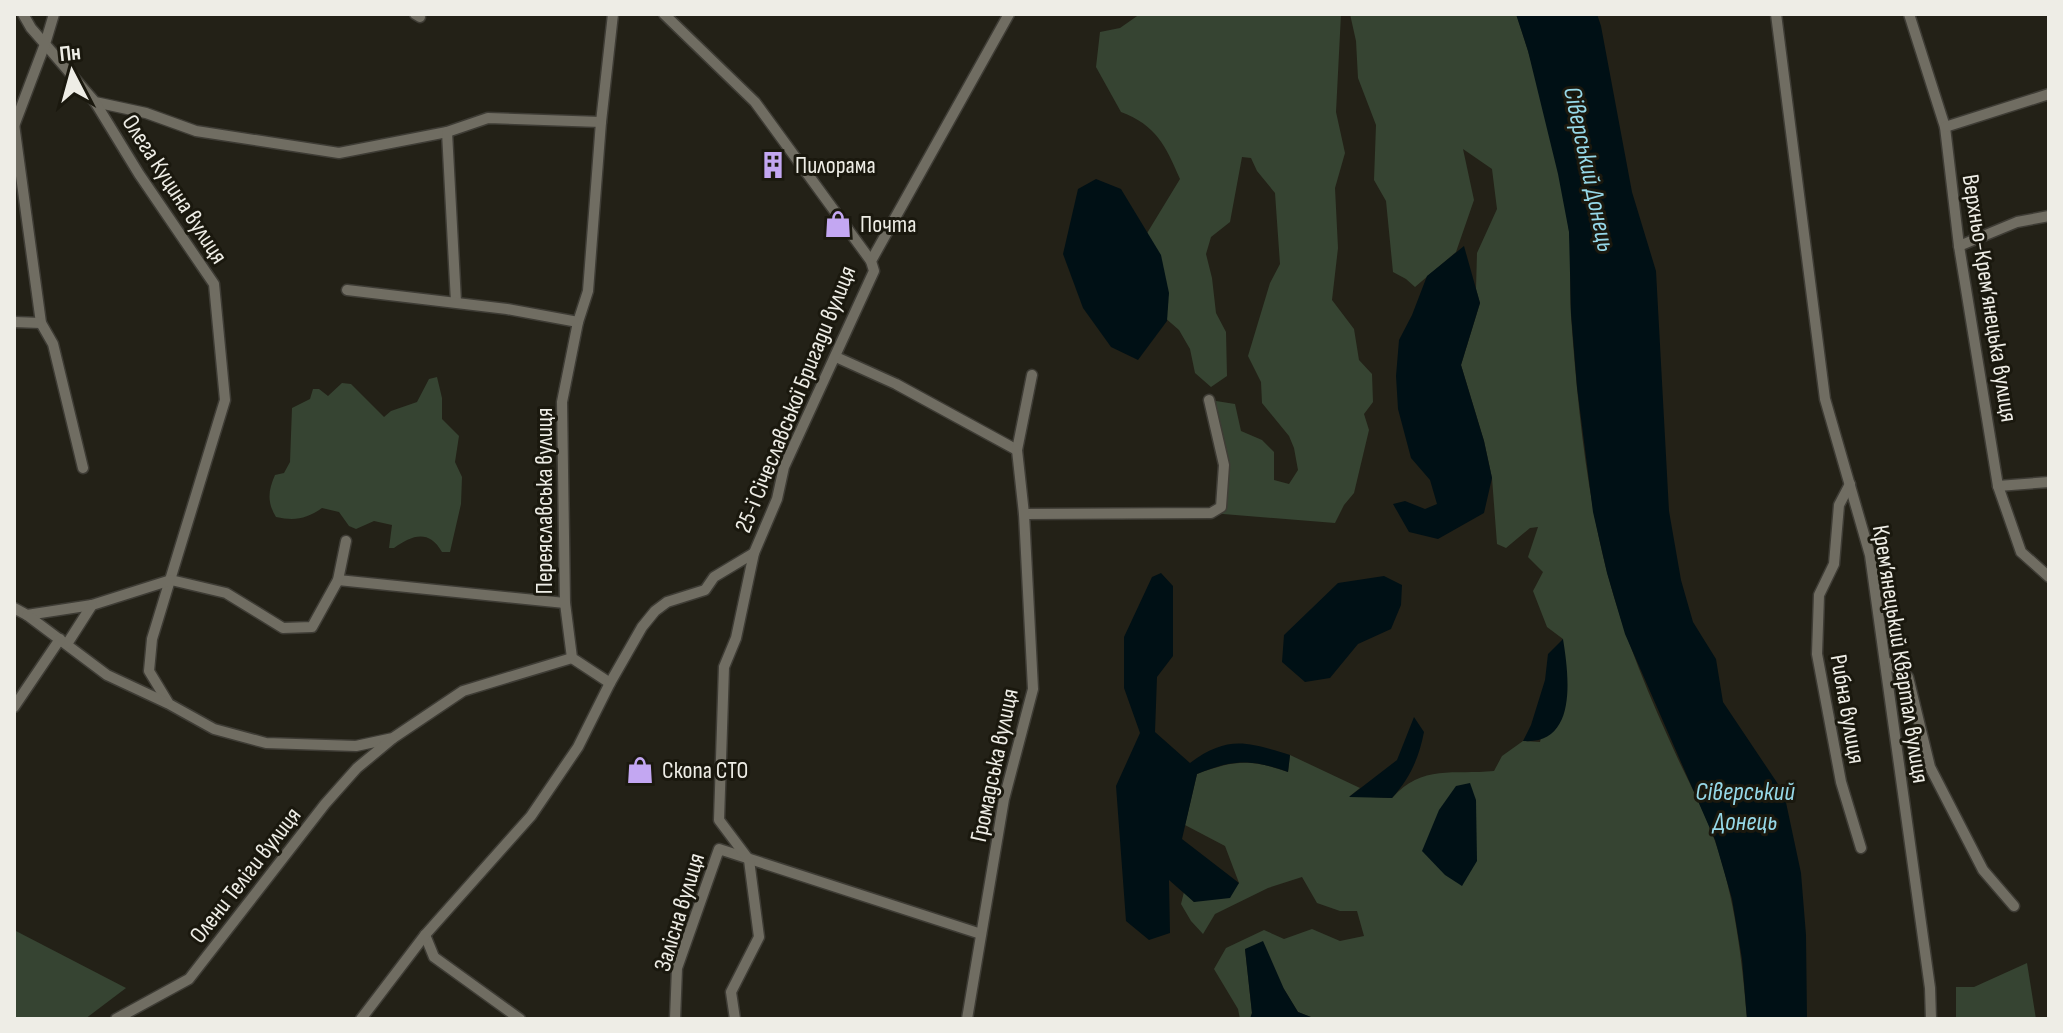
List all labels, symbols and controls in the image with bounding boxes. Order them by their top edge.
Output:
north arrow [32,32,112,112]
text: Пн [58,39,82,68]
water label: Сіверський Донець [1556,84,1621,255]
street label: Олега Куцина вулиця [116,109,234,269]
building icon: Пилорама [758,150,788,180]
place label: Пилорама [795,151,876,180]
street label: Верхньо-Крем’янецька вулиця [1956,172,2023,424]
shop icon: Почта [823,209,853,239]
place label: Почта [860,210,916,239]
street label: 25-ї Січеславської Бригади вулиця [729,262,862,537]
street label: Переяславська вулиця [530,408,559,594]
street label: Крем’янецький Квартал вулиця [1866,523,1935,785]
street label: Рибна вулиця [1824,652,1871,766]
street label: Громадська вулиця [964,686,1025,844]
shop icon: Скопа СТО [625,755,655,785]
place label: Скопа СТО [662,756,748,785]
water label: Сіверський Донець [1695,777,1795,838]
street label: Олени Теліги вулиця [183,802,307,949]
street label: Залісна вулиця [648,849,711,975]

